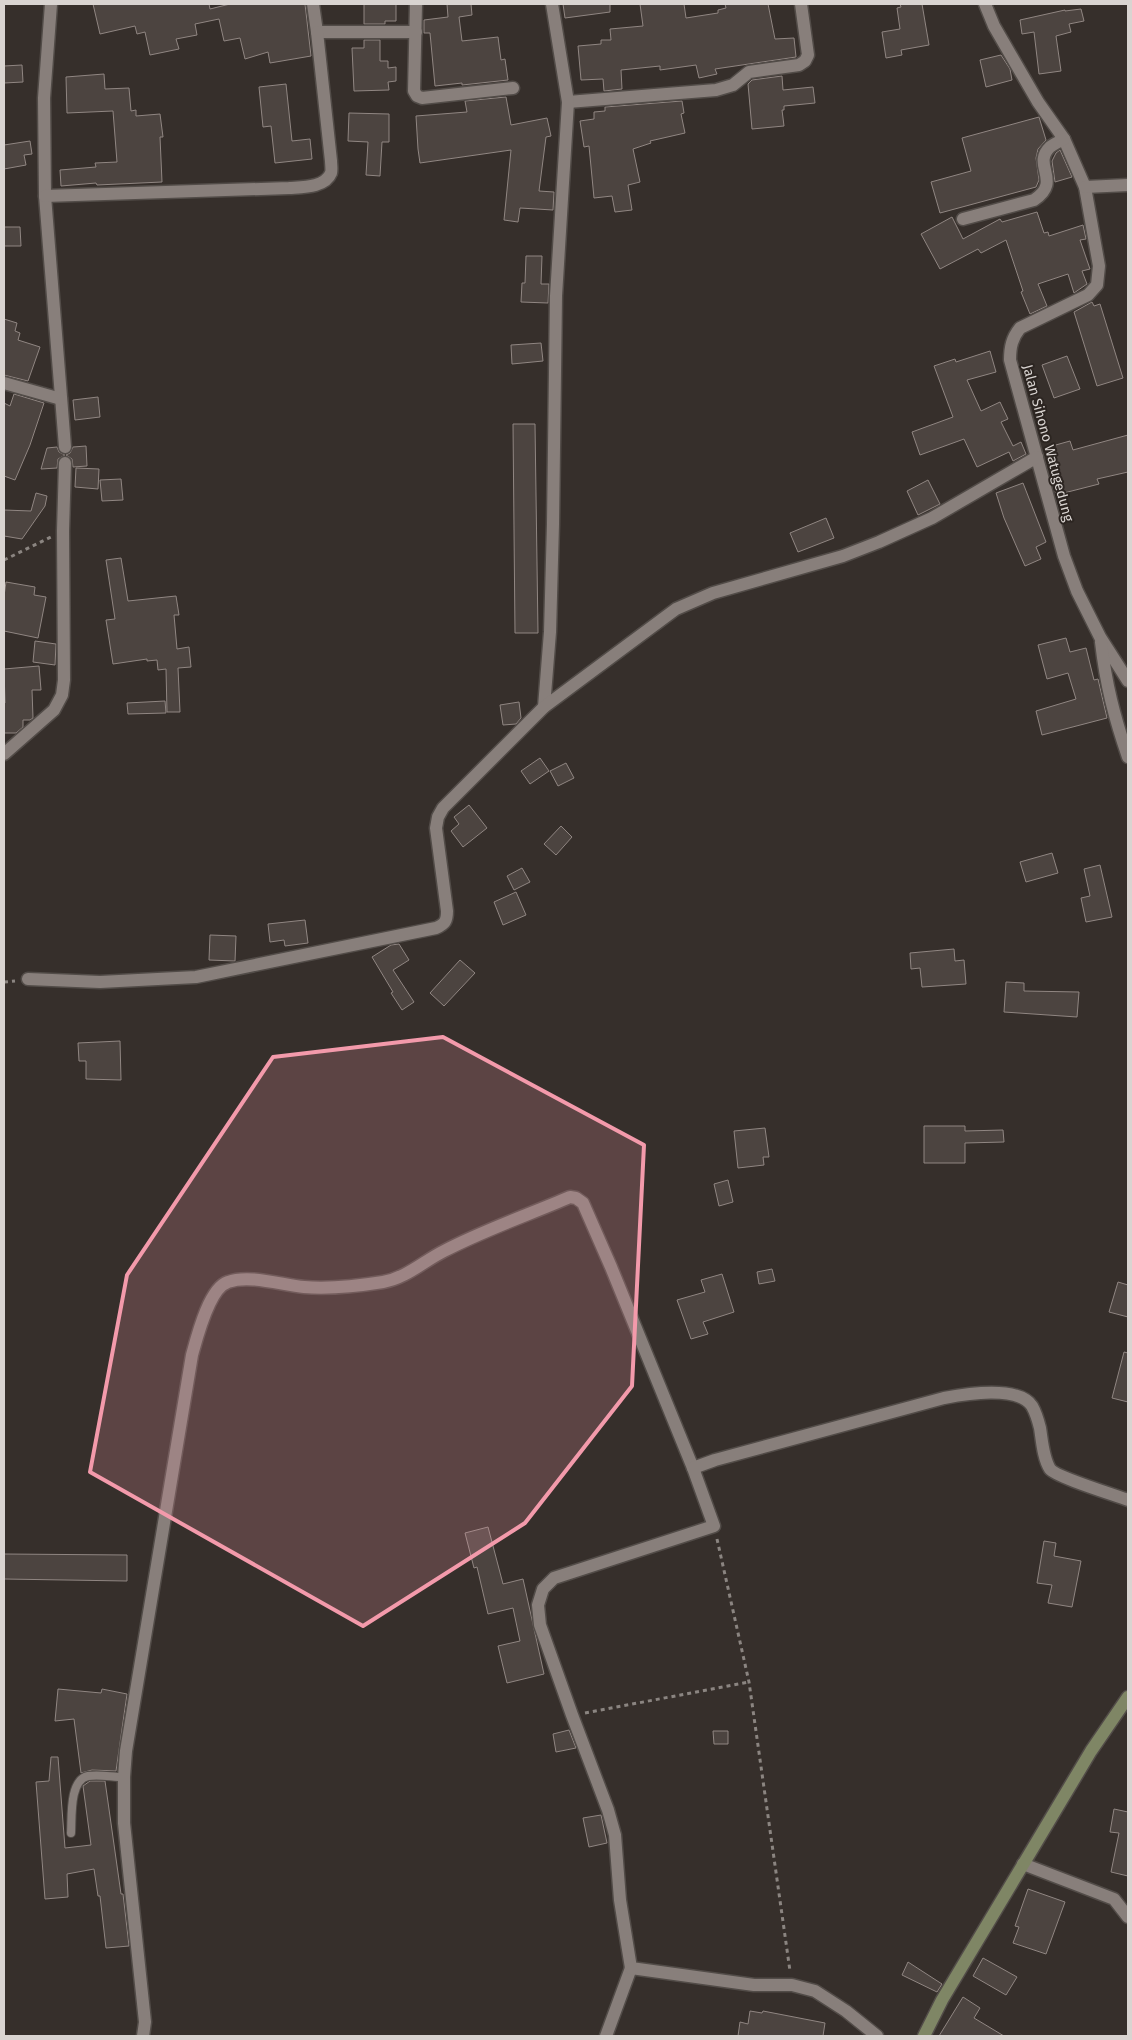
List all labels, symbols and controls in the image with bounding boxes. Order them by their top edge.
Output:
street label: Jalan Sihono Watugedung [1019,363,1077,524]

